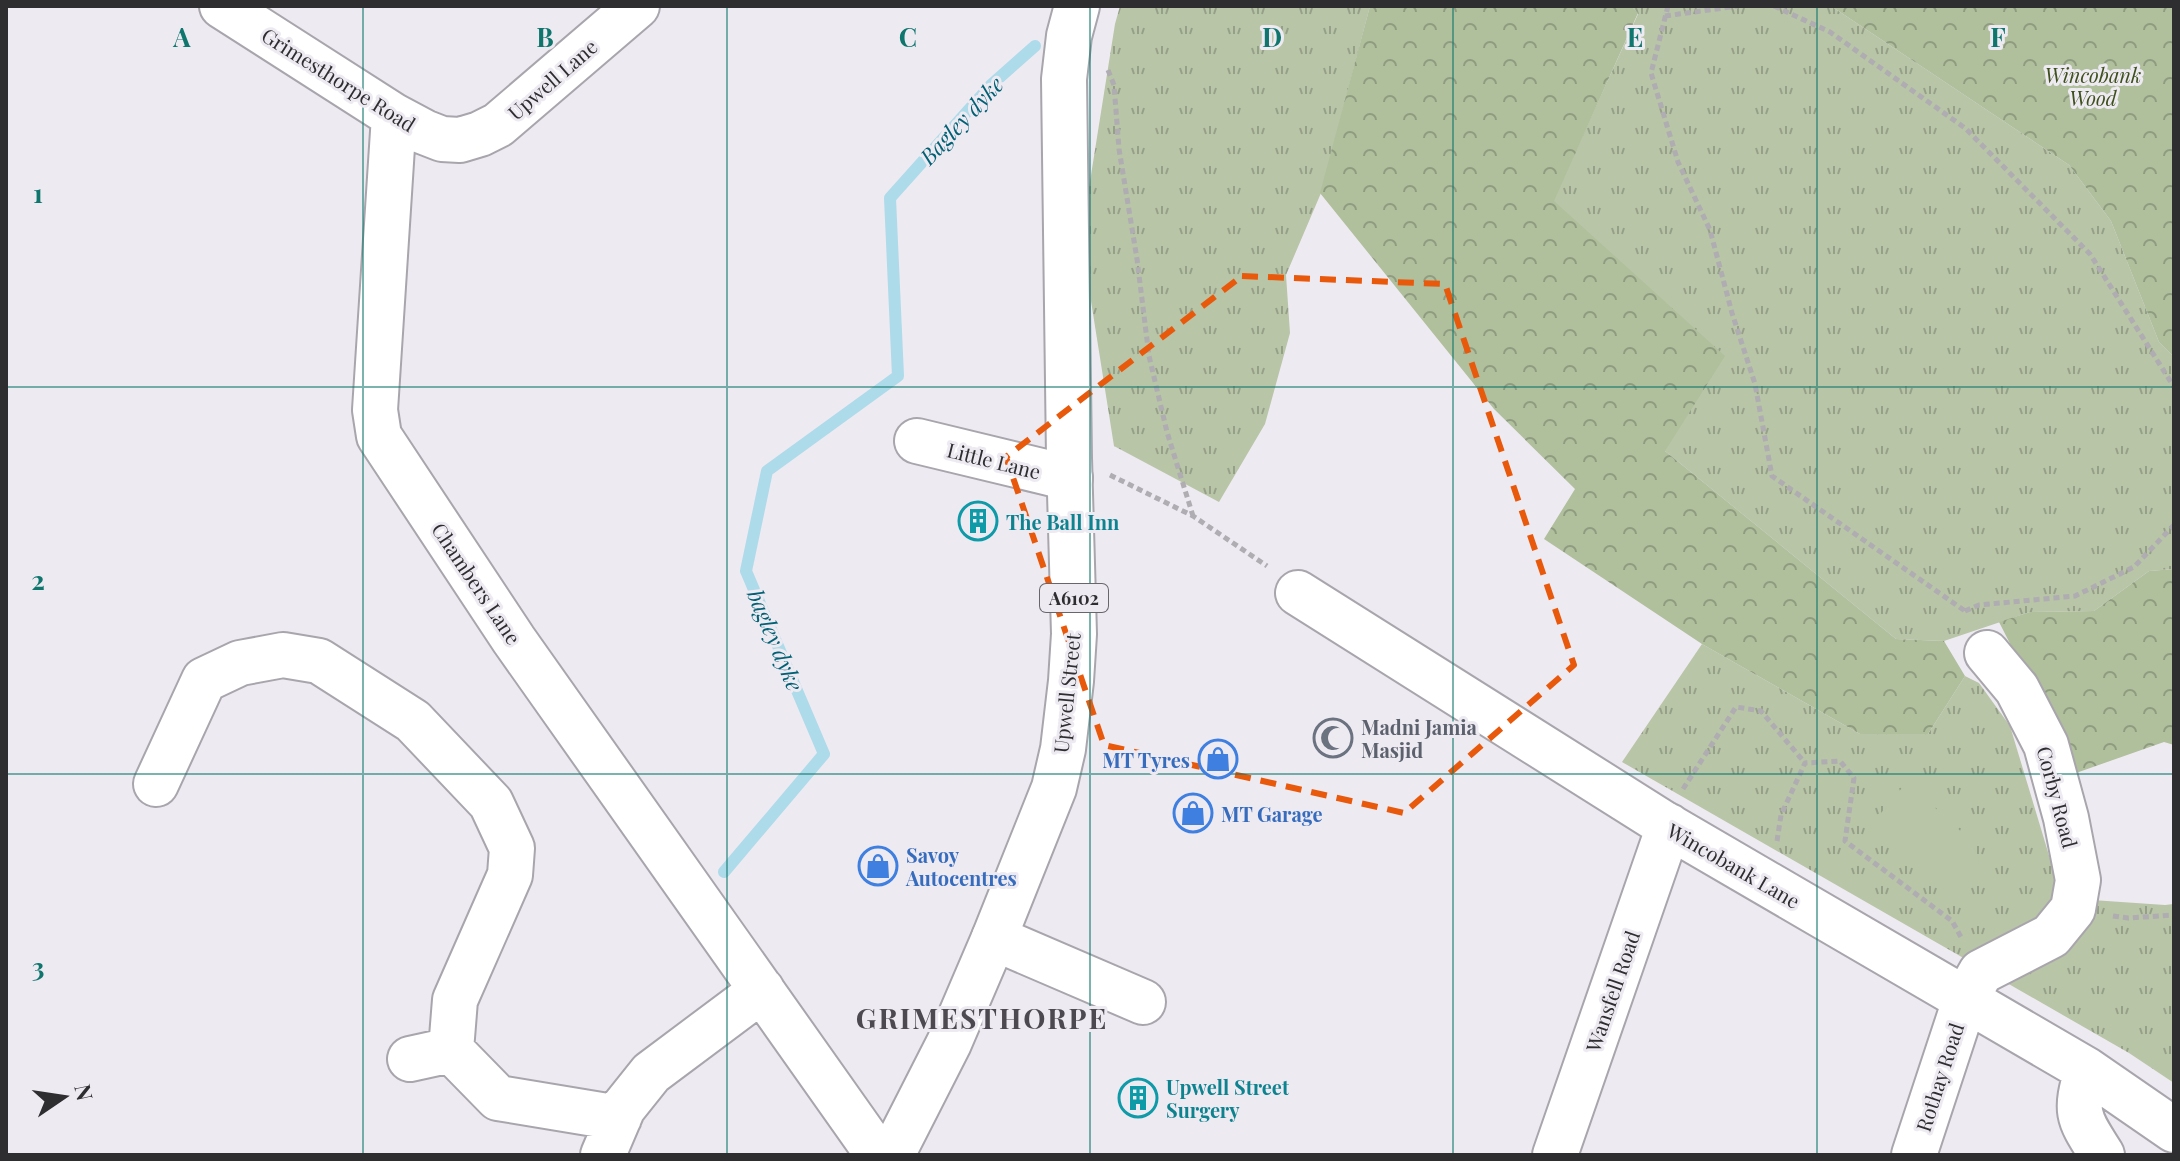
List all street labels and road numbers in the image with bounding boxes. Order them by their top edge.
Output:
street label: Grimesthorpe Road [257,21,421,137]
street label: Upwell Lane [501,33,603,125]
street label: Little Lane [944,435,1044,485]
street label: Chambers Lane [426,517,528,649]
road number: A6102 [1040,584,1108,612]
street label: Upwell Street [1046,631,1086,754]
street label: Corby Road [2031,743,2085,851]
street label: Wincobank Lane [1662,816,1805,914]
street label: Wansfell Road [1578,927,1645,1056]
street label: Rothay Road [1909,1019,1969,1135]

